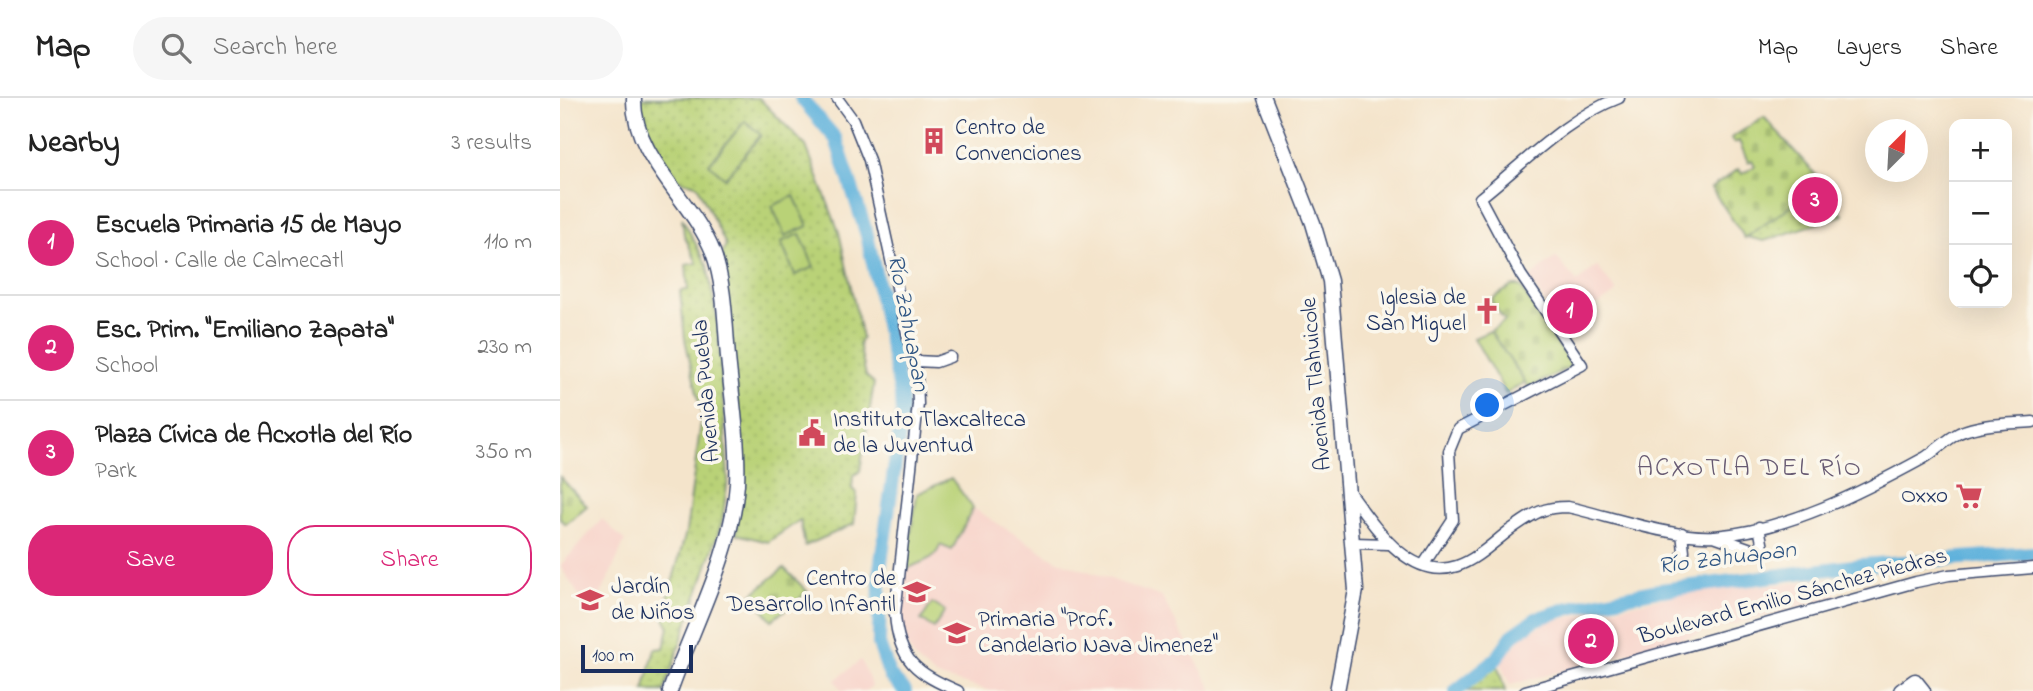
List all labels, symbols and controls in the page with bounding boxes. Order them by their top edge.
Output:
search box [133,17,623,80]
text: Map [35,24,91,72]
icon: search [157,29,195,67]
text: Search here [213,29,337,67]
text: Map [1758,31,1798,66]
text: Layers [1836,31,1902,66]
text: Share [1940,31,1998,66]
place label: Centro de Convenciones [955,112,1082,171]
north arrow [1865,119,1928,182]
map controls [1949,119,2012,308]
button: + [1949,119,2012,182]
text: Nearby [28,122,120,166]
building icon: Centro de Convenciones [919,126,949,156]
text: 3 results [451,127,532,160]
pin: 3 [1792,174,1838,226]
button: − [1949,182,2012,245]
text: Escuela Primaria 15 de Mayo [95,207,402,245]
text: 1 [47,226,55,259]
text: 110 m [484,226,532,259]
text: School · Calle de Calmecatl [95,245,344,278]
button: locate [1949,245,2012,308]
water label: Río Zahuapan [877,252,938,395]
place label: Iglesia de San Miguel [1366,282,1467,342]
pin: 1 [1547,285,1593,337]
street label: Avenida Tlahuicole [1293,295,1341,472]
church icon: Iglesia de San Miguel [1472,296,1502,326]
text: Esc. Prim. "Emiliano Zapata" [95,312,394,350]
street label: Avenida Puebla [684,318,730,464]
text: 2 [45,331,57,364]
text: 230 m [478,331,532,364]
text: School [95,350,158,383]
your location [1470,388,1504,422]
place label: Instituto Tlaxcalteca de la Juventud [833,404,1026,463]
text: Plaza Cívica de Acxotla del Río [95,417,412,455]
public building icon: Instituto Tlaxcalteca de la Juventud [797,418,827,448]
text: 3 [46,436,56,469]
text: 350 m [476,436,532,469]
district label: ACXOTLA DEL RÍO [1637,450,1863,488]
text: Park [95,455,137,488]
place label: Oxxo [1901,480,1948,513]
supermarket icon: Oxxo [1954,481,1984,511]
button: Save [28,525,273,596]
button: Share [287,525,532,596]
water label: Río Zahuapan [1656,533,1799,585]
street label: Boulevard Emilio Sánchez Piedras [1634,540,1951,654]
place label: Centro de Desarrollo Infantil [726,563,897,622]
place label: Jardín de Niños [611,571,695,630]
school or university icon: Centro de Desarrollo Infantil [902,577,932,607]
school or university icon: Jardín de Niños [575,585,605,615]
place label: Primaria "Prof. Candelario Nava Jimenez" [978,604,1218,663]
pin: 2 [1568,615,1614,667]
school or university icon: Primaria "Prof. Candelario Nava Jimenez" [942,618,972,648]
scale bar [581,642,693,674]
text: 100 m [592,643,634,670]

